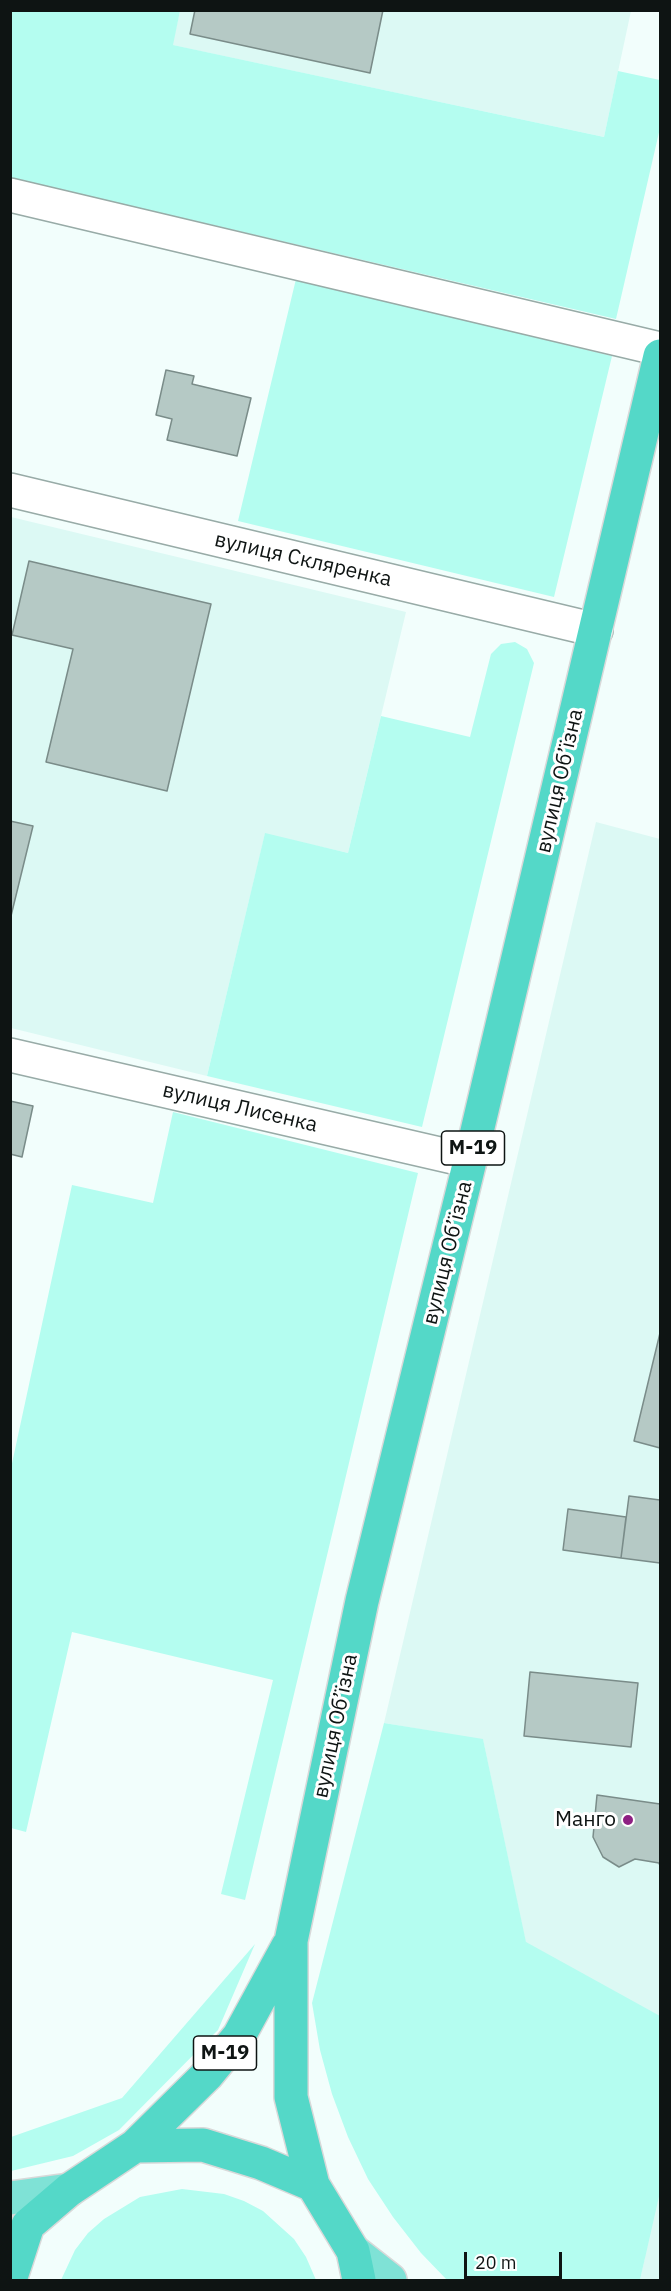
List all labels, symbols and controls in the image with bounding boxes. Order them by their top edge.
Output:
street label: вулиця Скляренка [212,527,394,593]
street label: вулиця Об’їзна [531,707,589,855]
street label: вулиця Лисенка [160,1078,320,1138]
road number: М-19 [442,1131,504,1165]
street label: вулиця Об’їзна [418,1179,478,1327]
street label: вулиця Об’їзна [308,1652,364,1800]
place label: Манго [555,1807,616,1833]
marker: Манго [621,1813,635,1827]
road number: М-19 [194,2036,256,2070]
scale bar [467,2240,564,2278]
text: 20 m [475,2251,517,2274]

